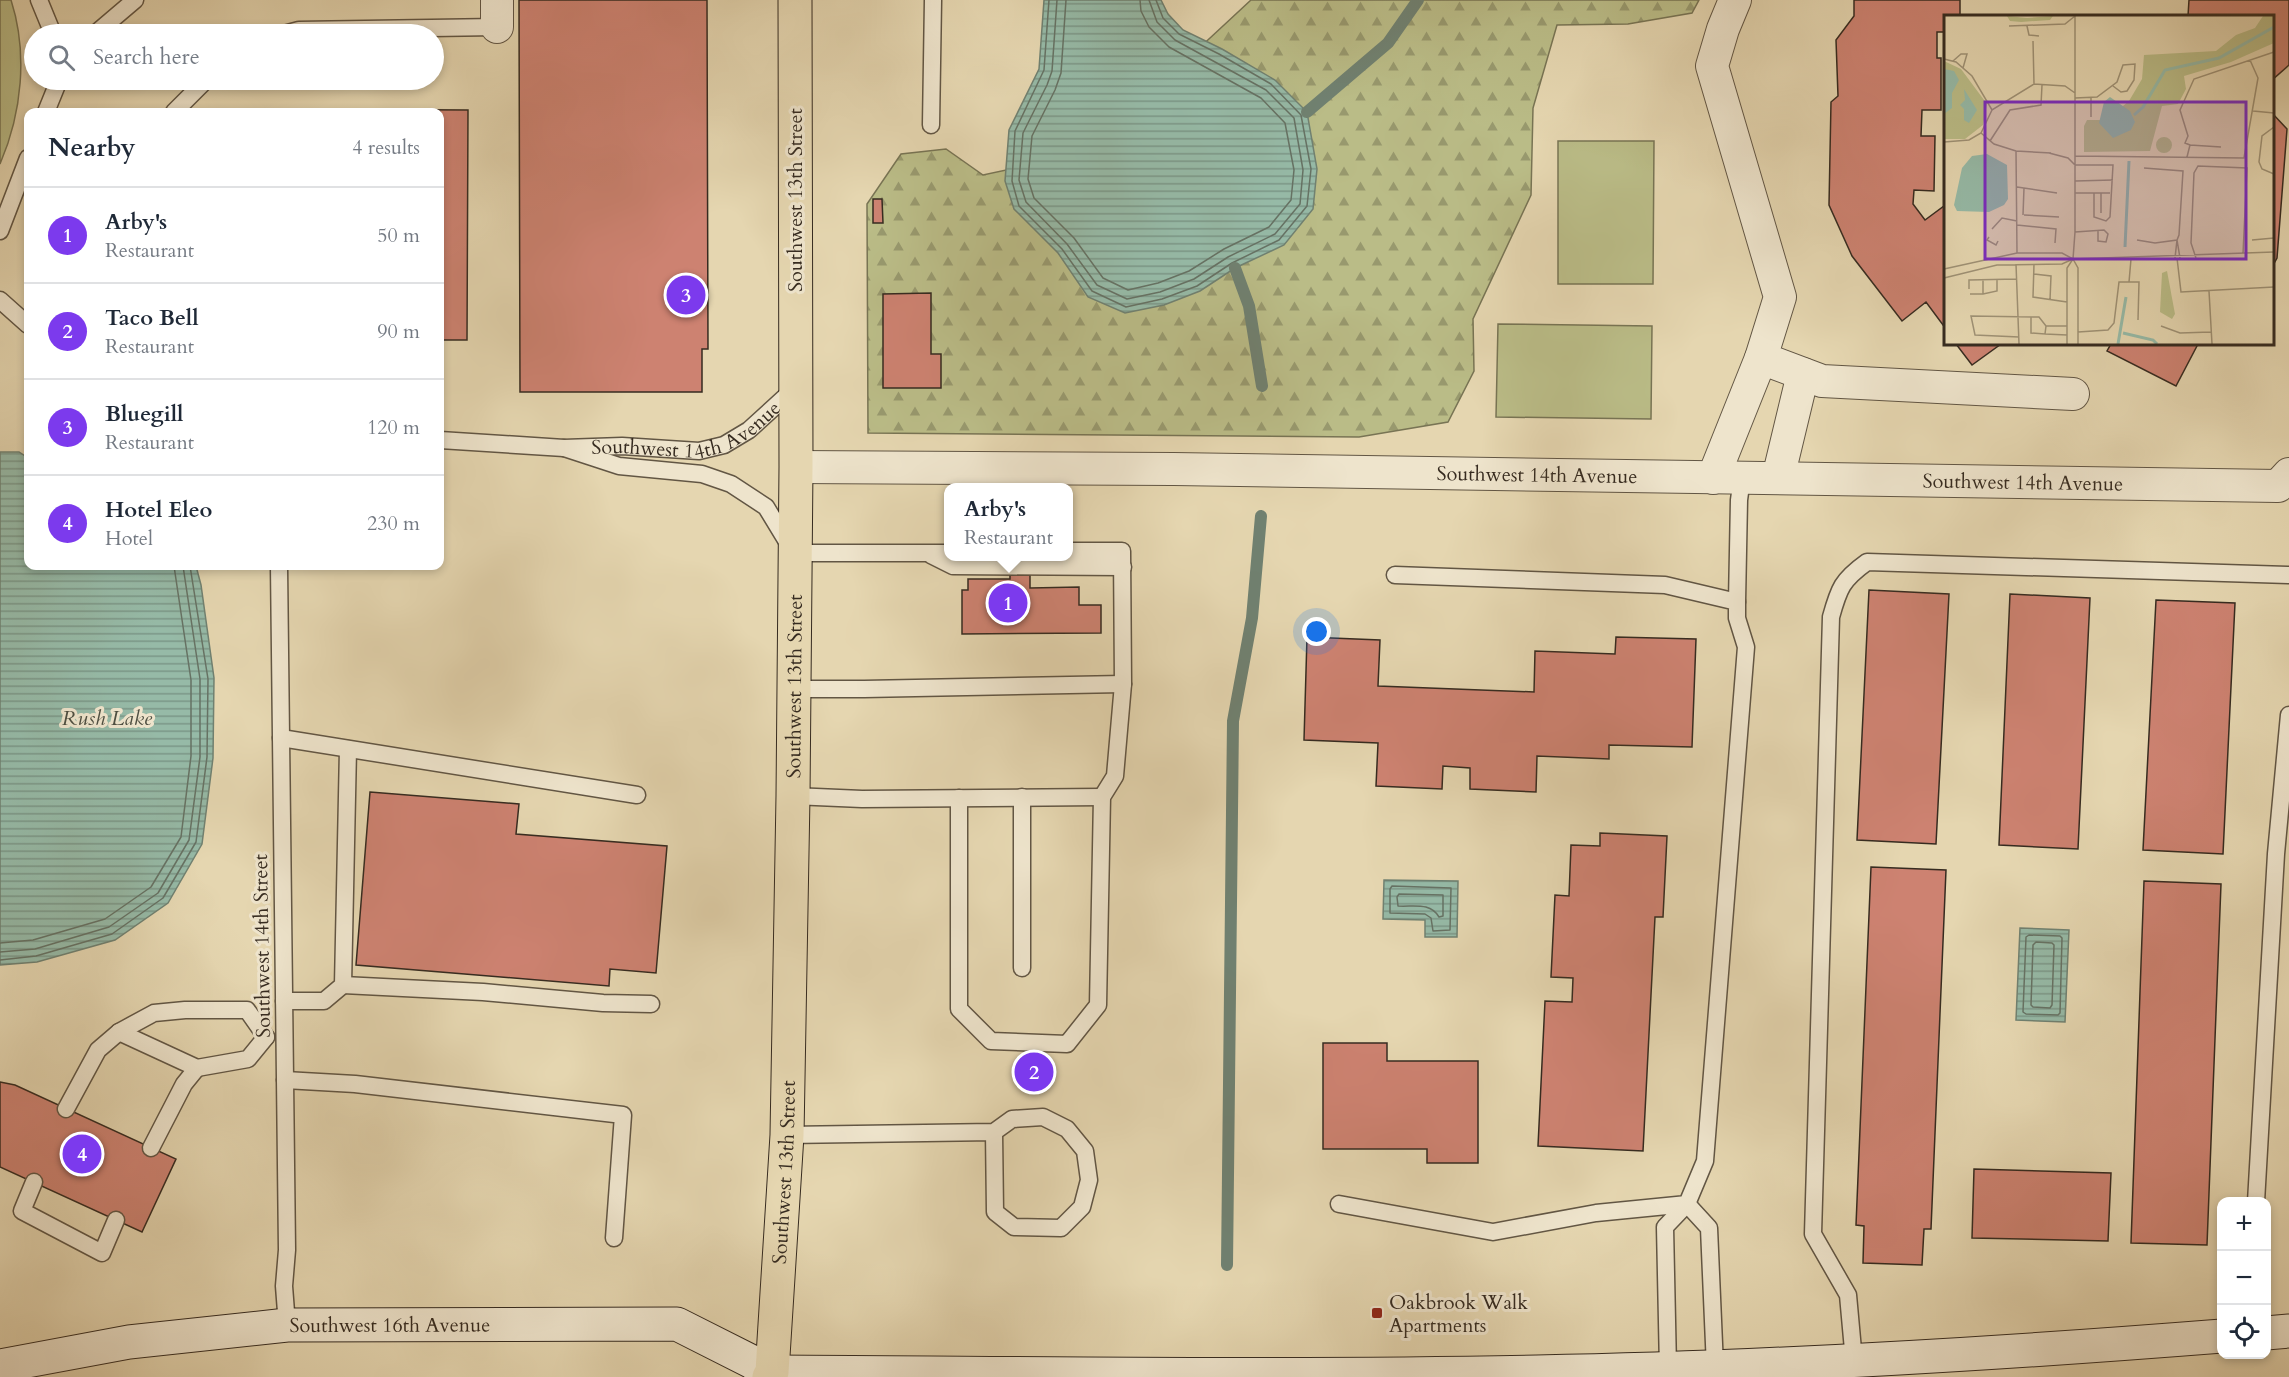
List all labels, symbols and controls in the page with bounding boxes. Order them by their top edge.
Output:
inset map [1944,15,2274,345]
search box [24,24,444,90]
icon: search [45,41,78,74]
text: Search here [93,42,200,72]
street label: Southwest 13th Street [782,107,809,292]
text: Nearby [48,130,136,165]
text: 4 results [352,134,420,161]
text: Arby's [105,207,167,237]
text: 1 [62,222,73,249]
text: 50 m [377,222,420,249]
text: Restaurant [105,237,194,264]
pin: 3 [666,272,706,318]
text: Taco Bell [105,303,199,333]
text: 2 [62,318,73,345]
text: 90 m [377,318,420,345]
text: Restaurant [105,333,194,360]
street label: Southwest 14th Avenue [591,394,786,465]
text: Bluegill [105,399,184,429]
text: 3 [62,414,73,441]
text: 120 m [367,414,420,441]
text: Restaurant [105,429,194,456]
street label: Southwest 14th Avenue [1436,460,1638,490]
street label: Southwest 14th Avenue [1922,467,2123,497]
popup [944,483,1073,561]
text: Arby's [964,494,1026,524]
text: Hotel Eleo [105,495,212,525]
text: 4 [62,510,73,537]
text: 230 m [367,510,420,537]
text: Restaurant [964,524,1053,551]
text: Hotel [105,525,153,552]
pin: 1 [988,580,1028,626]
street label: Southwest 13th Street [780,594,808,779]
your location [1302,617,1331,646]
water label: Rush Lake [62,704,153,733]
street label: Southwest 14th Street [247,853,277,1038]
pin: 2 [1014,1050,1054,1094]
street label: Southwest 13th Street [765,1079,801,1265]
pin: 4 [62,1132,101,1176]
map controls [2217,1197,2271,1359]
button: + [2217,1197,2271,1251]
button: − [2217,1251,2271,1305]
place label: Oakbrook Walk Apartments [1389,1289,1528,1339]
button: locate [2217,1305,2271,1359]
marker: Oakbrook Walk Apartments [1370,1306,1384,1320]
street label: Southwest 16th Avenue [289,1311,490,1338]

